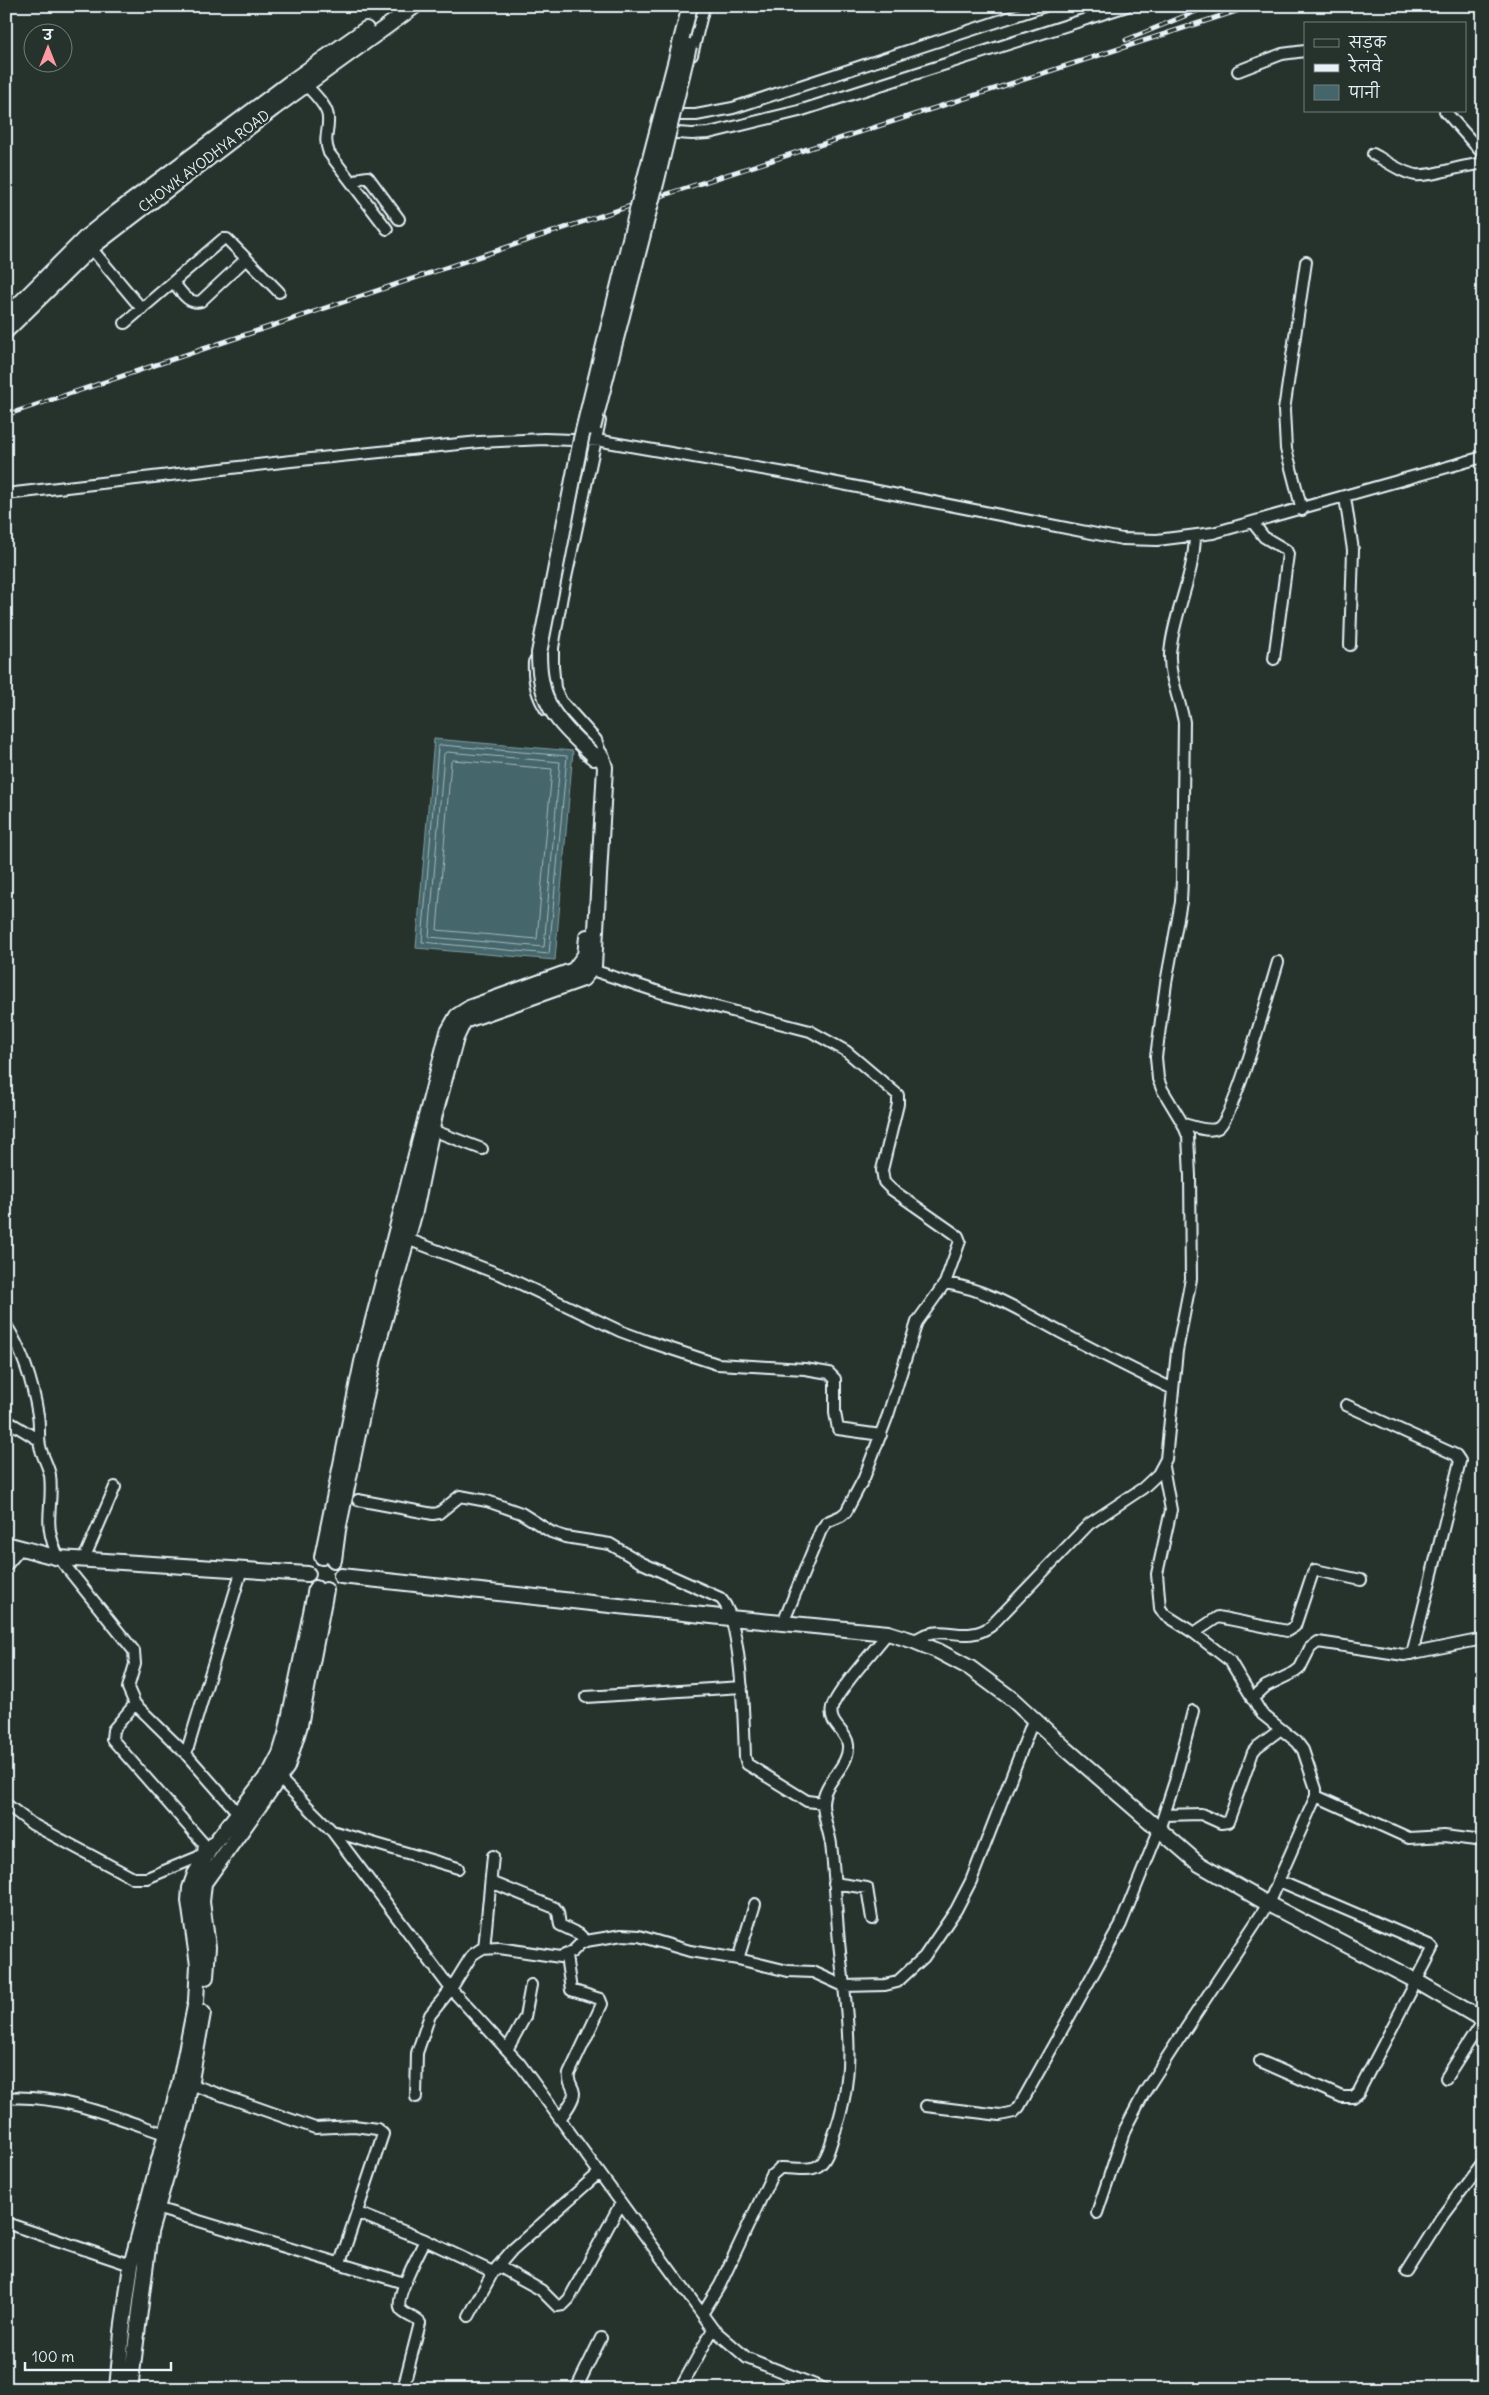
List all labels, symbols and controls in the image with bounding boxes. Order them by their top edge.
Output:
north arrow [22,22,72,72]
legend [1304,22,1466,112]
text: उ [41,26,54,44]
text: सड़क [1348,33,1387,53]
text: रेलवे [1347,53,1383,76]
text: पानी [1348,81,1381,102]
street label: CHOWK AYODHYA ROAD [135,106,273,216]
scale bar [25,2340,171,2372]
text: 100 m [32,2347,74,2366]

